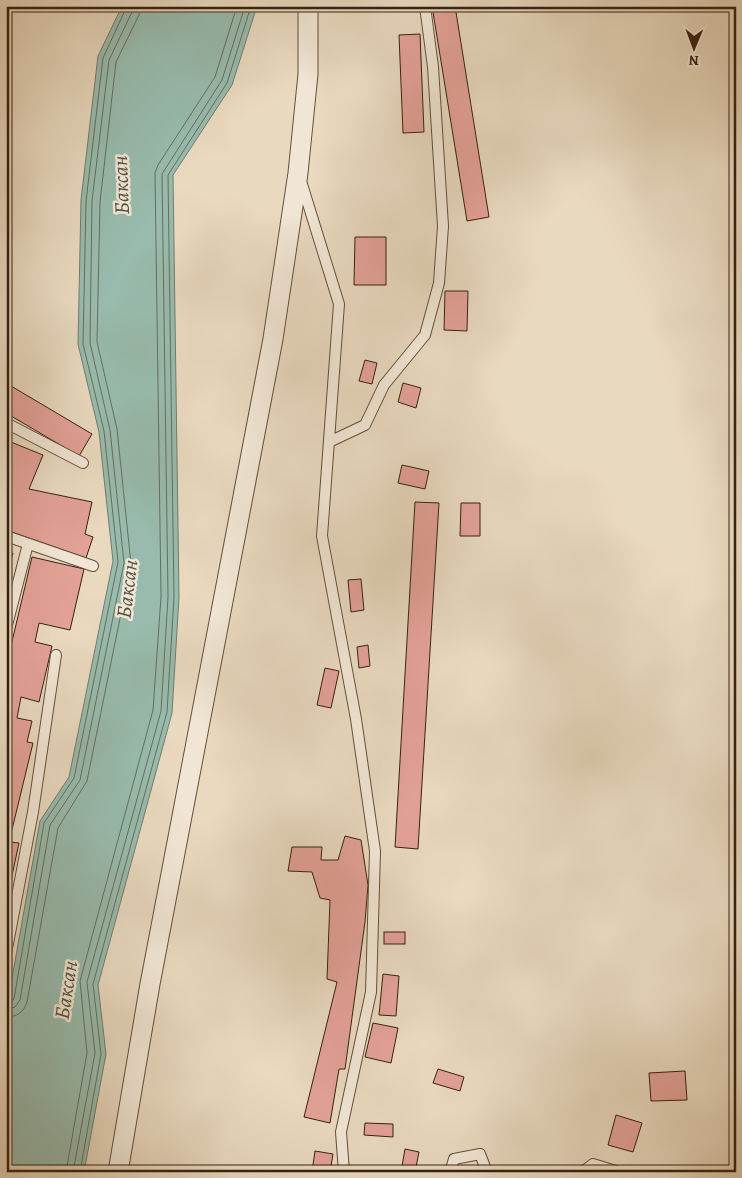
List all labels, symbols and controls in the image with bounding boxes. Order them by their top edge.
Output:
north arrow [670,22,720,72]
text: N [689,51,699,70]
water label: Баксан [106,155,136,215]
water label: Баксан [110,558,145,620]
water label: Баксан [48,958,84,1021]

